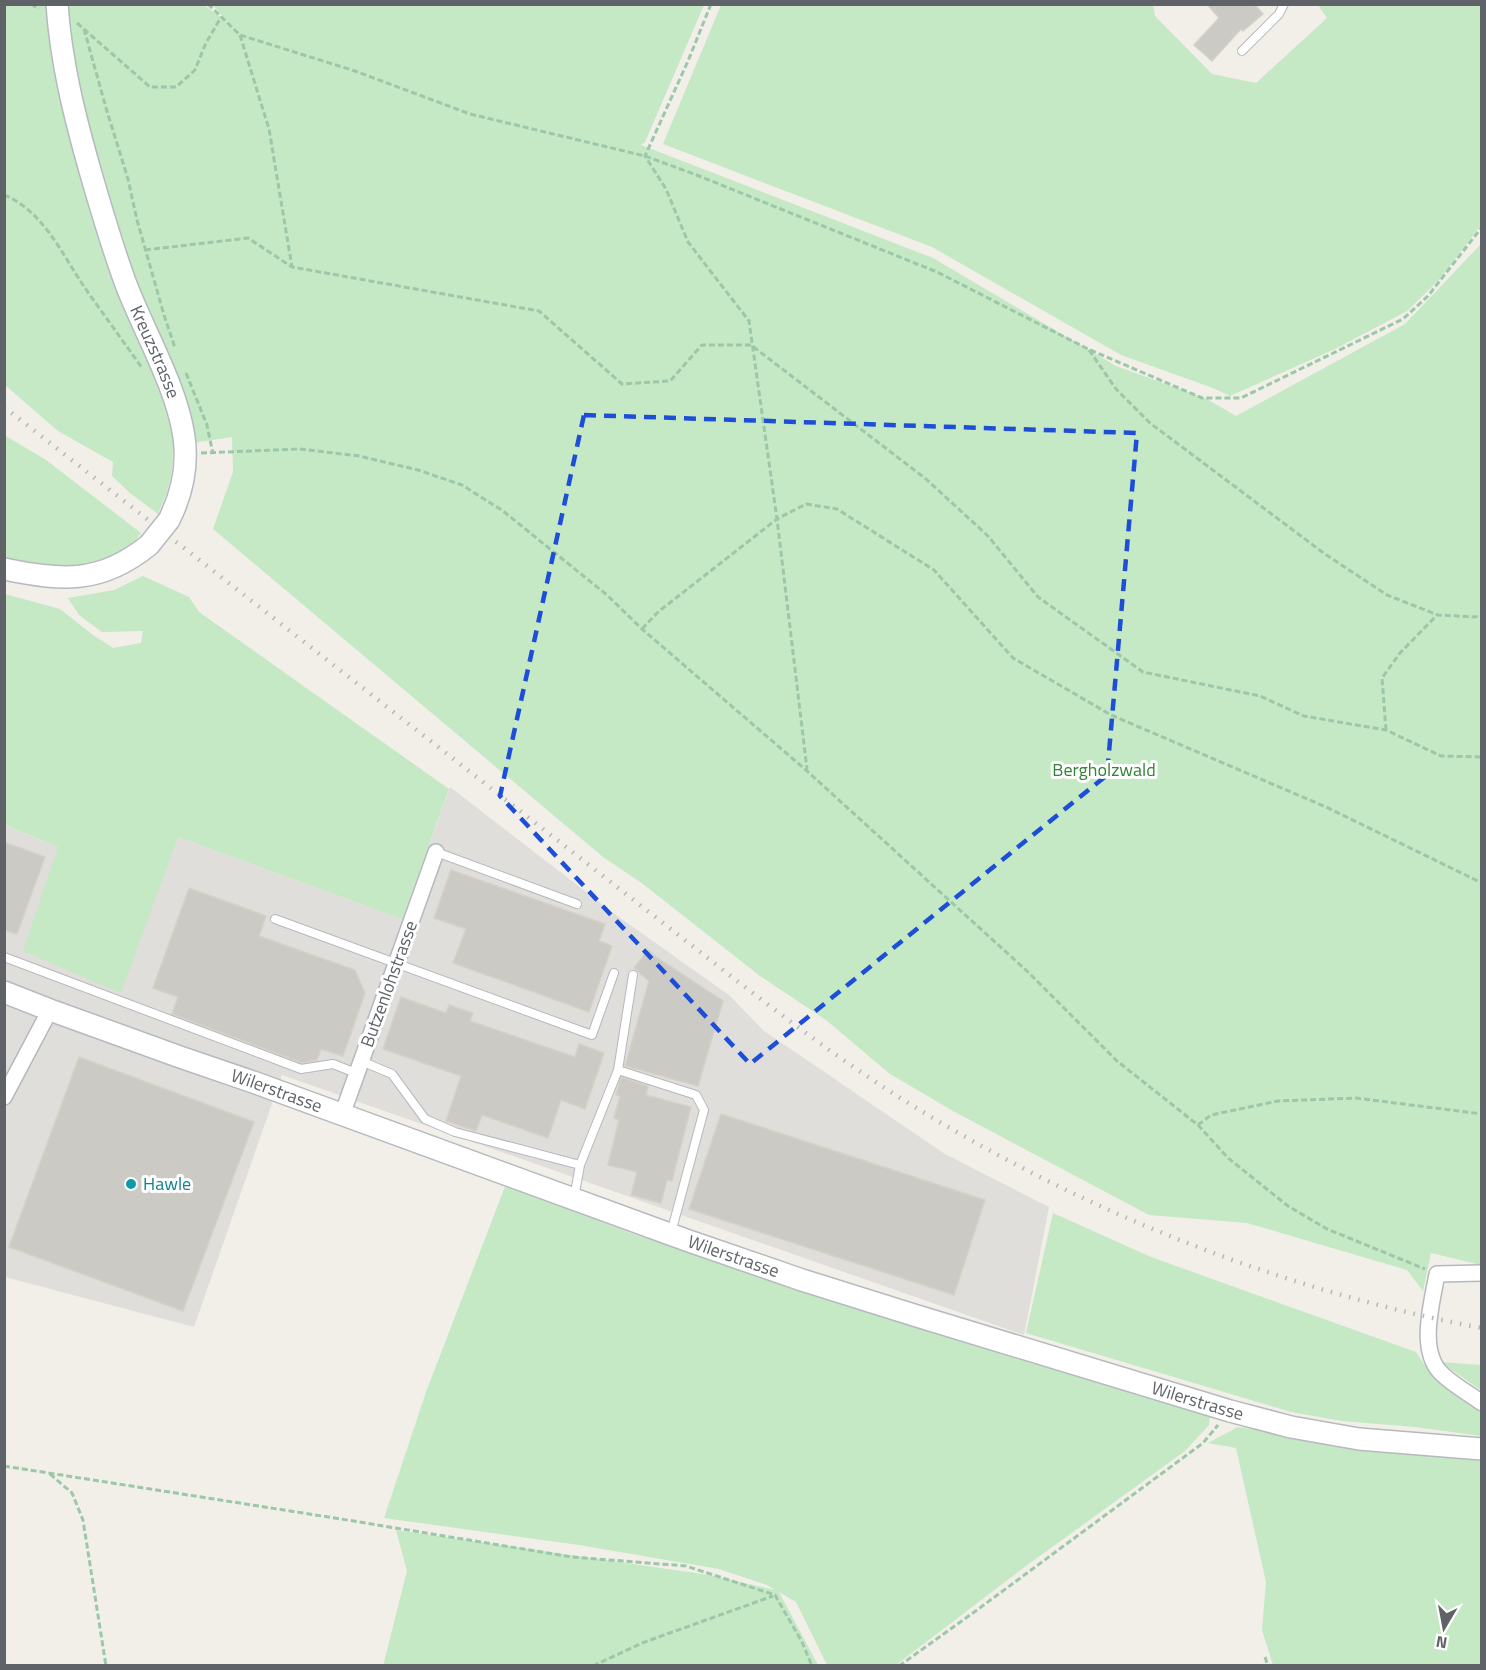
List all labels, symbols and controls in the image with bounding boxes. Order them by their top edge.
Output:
street label: Kreuzstrasse [123,301,187,402]
park label: Bergholzwald [1052,756,1156,783]
street label: Butzenlohstrasse [353,917,424,1051]
street label: Wilerstrasse [228,1061,326,1119]
place label: Hawle [143,1170,191,1197]
marker: Hawle [124,1177,138,1191]
street label: Wilerstrasse [684,1228,783,1284]
street label: Wilerstrasse [1148,1374,1247,1427]
north arrow [1414,1598,1474,1658]
text: N [1434,1630,1449,1656]

